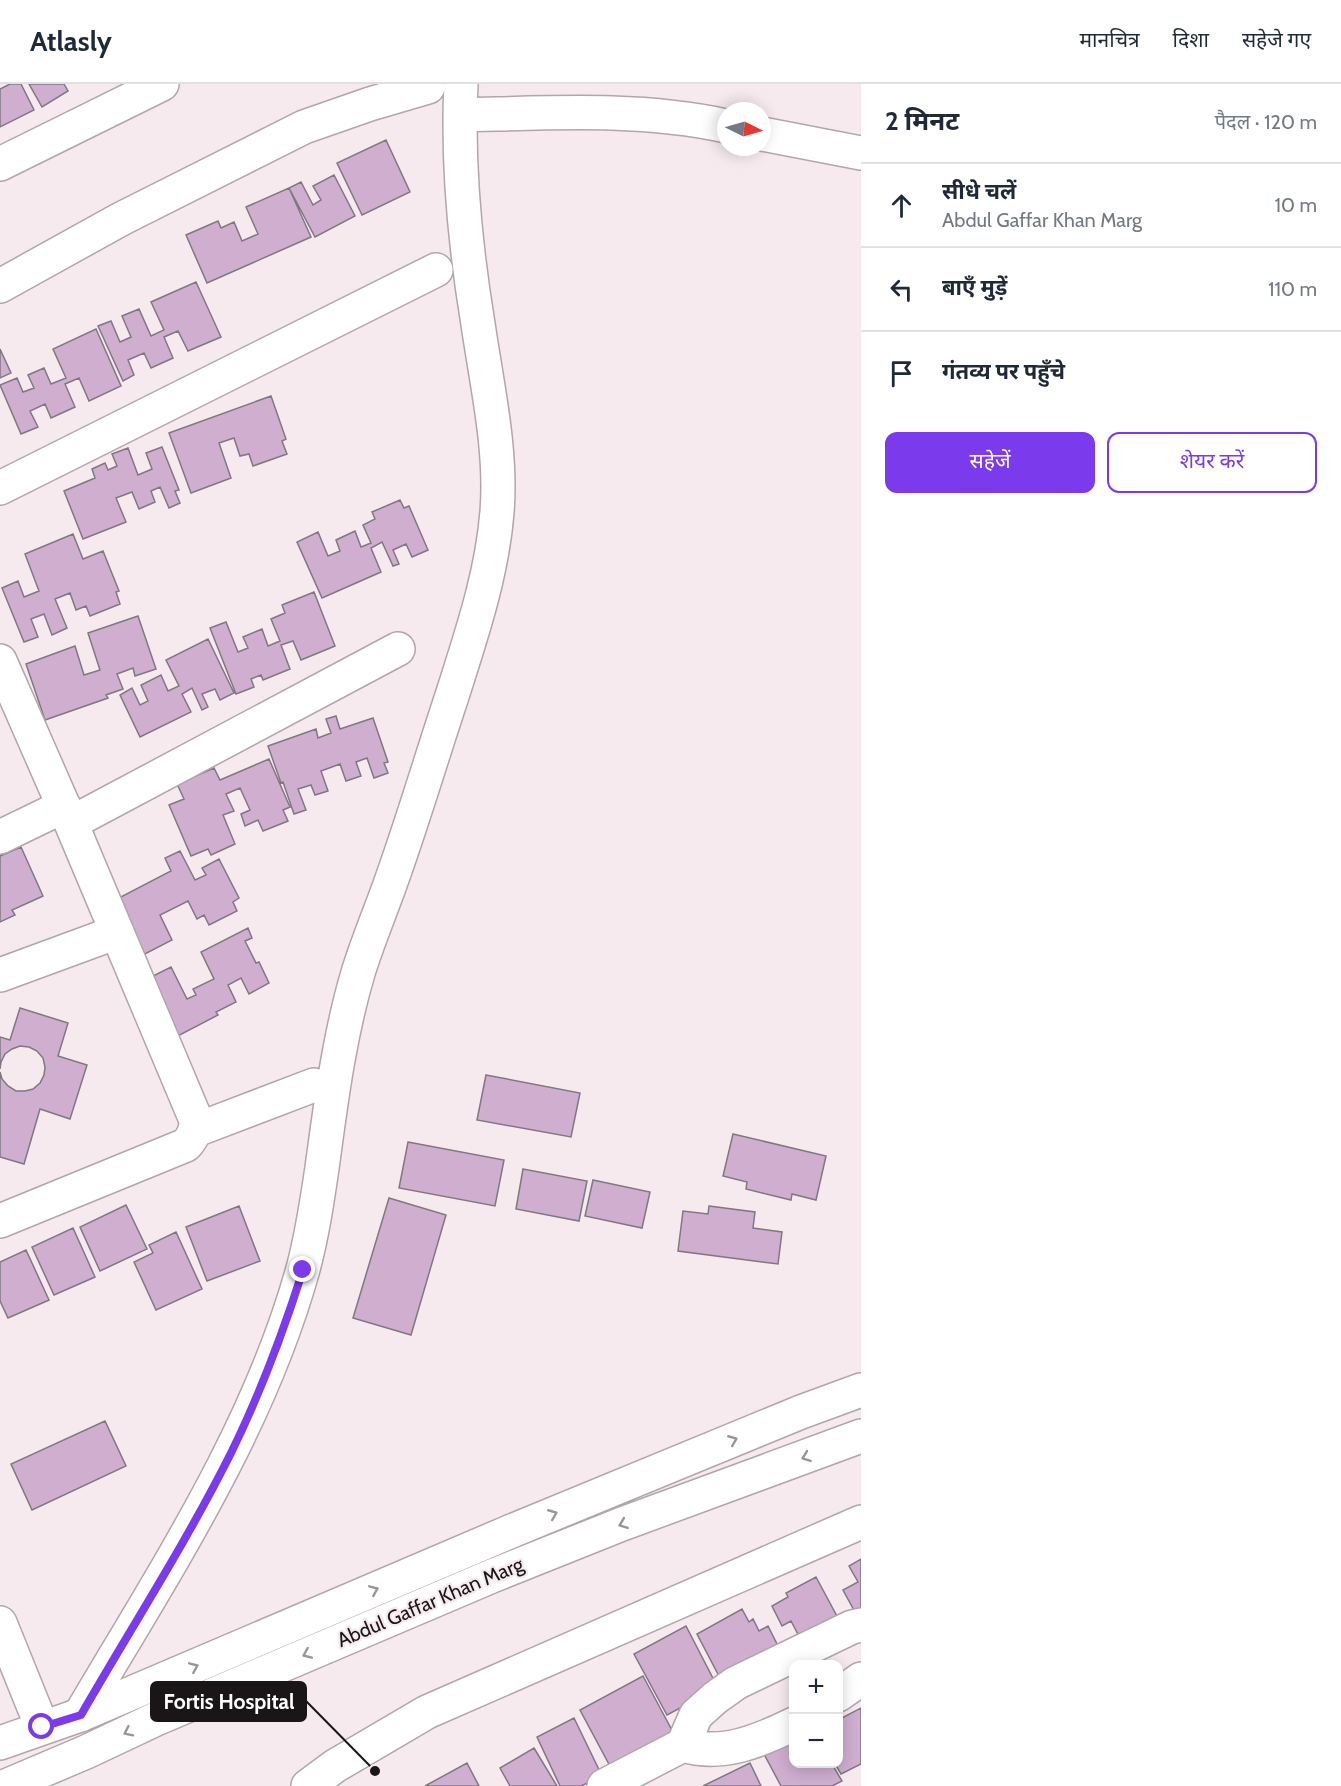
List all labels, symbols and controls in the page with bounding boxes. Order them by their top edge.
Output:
text: Atlasly [30,24,112,58]
text: मानचित्र [1080,27,1140,52]
text: दिशा [1173,27,1209,52]
text: सहेजे गए [1242,27,1311,52]
north arrow [717,102,771,156]
text: 2 मिनट [885,105,959,137]
text: पैदल · 120 m [1215,110,1317,134]
text: सीधे चलें [942,178,1016,205]
icon: ahead [885,189,918,222]
text: 10 m [1274,193,1317,217]
text: Abdul Gaffar Khan Marg [942,208,1142,232]
icon: left [885,273,918,306]
text: बाएँ मुड़ें [942,274,1007,301]
text: 110 m [1268,277,1317,301]
icon: arrive [885,357,918,390]
text: गंतव्य पर पहुँचे [942,358,1065,385]
button: सहेजें [885,432,1095,493]
button: शेयर करें [1107,432,1317,493]
route end [289,1256,315,1282]
one-way arrow [727,1435,738,1447]
one-way arrow [801,1449,812,1462]
one-way arrow [547,1509,558,1521]
one-way arrow [618,1516,629,1529]
street label: Abdul Gaffar Khan Marg [333,1551,528,1652]
one-way arrow [367,1585,378,1597]
one-way arrow [302,1647,313,1659]
map controls [789,1660,843,1768]
button: + [789,1660,843,1714]
one-way arrow [188,1662,199,1674]
callout: Fortis Hospital [151,1682,306,1721]
text: Fortis Hospital [163,1689,295,1714]
route start [28,1713,54,1739]
button: − [789,1714,843,1768]
one-way arrow [124,1724,135,1736]

